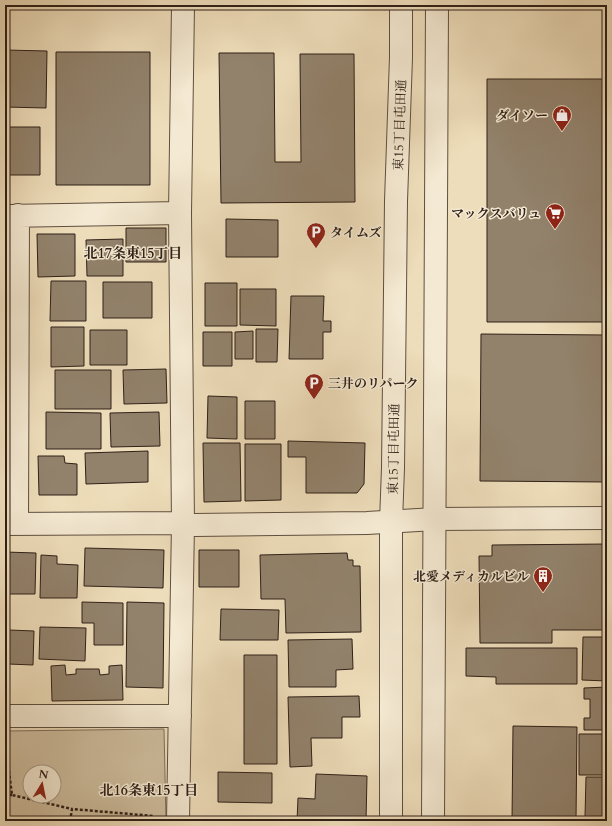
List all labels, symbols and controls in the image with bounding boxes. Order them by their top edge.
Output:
street label: 東15丁目屯田通 [389,79,411,171]
shop icon: ダイソー [551,104,573,132]
place label: ダイソー [496,107,548,125]
supermarket icon: マックスバリュ [544,202,566,230]
place label: マックスバリュ [451,205,541,223]
parking icon: タイムズ [305,221,327,249]
place label: タイムズ [330,224,382,242]
district label: 北17条東15丁目 [84,244,182,263]
parking icon: 三井のリパーク [303,372,325,400]
place label: 三井のリパーク [328,375,419,393]
street label: 東15丁目屯田通 [384,403,404,495]
building icon: 北愛メディカルビル [532,565,554,593]
place label: 北愛メディカルビル [413,568,529,586]
north arrow [22,764,62,804]
text: N [38,766,50,783]
district label: 北16条東15丁目 [100,781,198,800]

